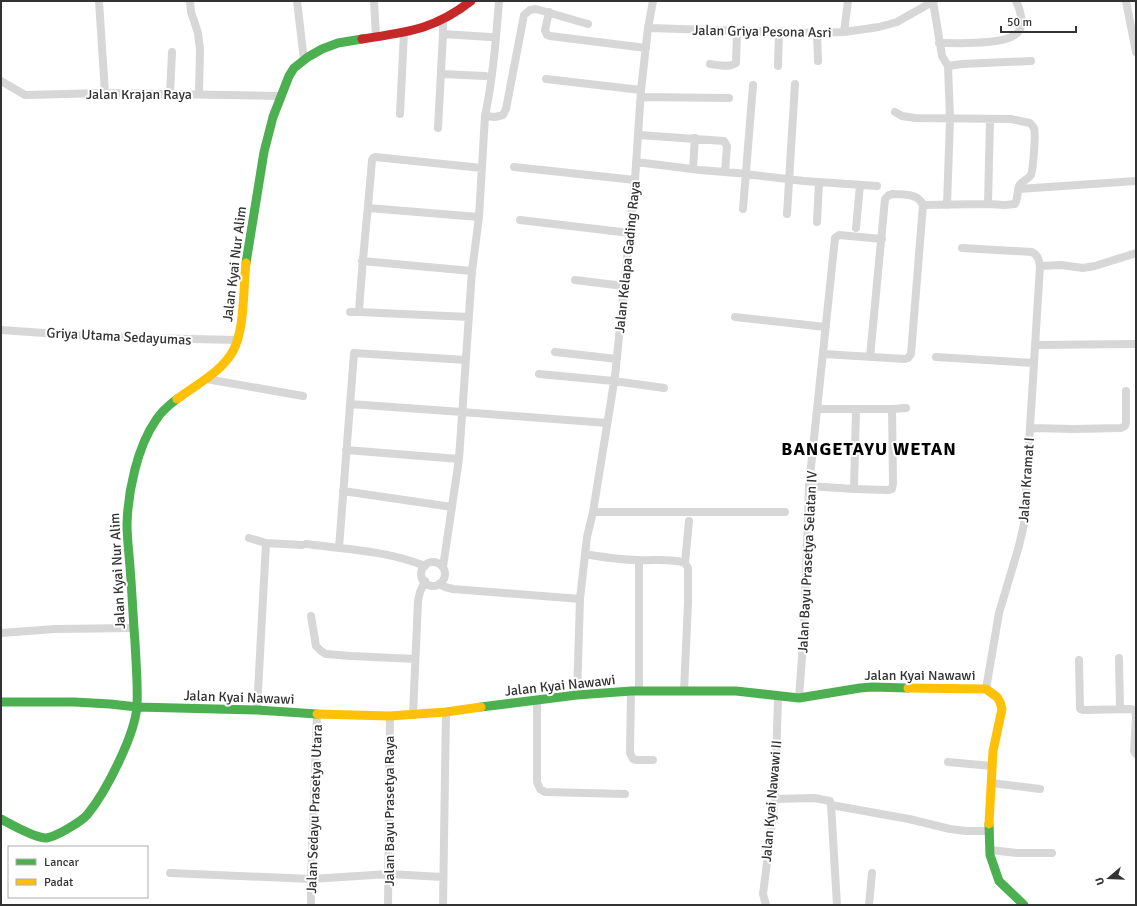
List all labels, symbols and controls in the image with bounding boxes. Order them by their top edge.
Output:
scale bar [1001,8,1076,34]
text: 50 m [1007,15,1032,30]
street label: Jalan Griya Pesona Asri [692,22,832,41]
street label: Jalan Krajan Raya [86,86,192,103]
street label: Jalan Kelapa Gading Raya [611,180,644,334]
street label: Jalan Kyai Nur Alim [219,205,250,323]
street label: Griya Utama Sedayumas [46,324,192,349]
street label: Jalan Kramat I [1015,437,1038,523]
district label: BANGETAYU WETAN [781,438,957,460]
street label: Jalan Bayu Prasetya Selatan IV [794,470,821,654]
street label: Jalan Kyai Nur Alim [106,512,129,629]
street label: Jalan Kyai Nawawi [865,667,975,684]
street label: Jalan Kyai Nawawi [504,671,616,700]
street label: Jalan Kyai Nawawi [183,687,295,708]
street label: Jalan Sedayu Prasetya Utara [303,724,326,894]
street label: Jalan Bayu Prasetya Raya [381,736,398,886]
street label: Jalan Kyai Nawawi II [758,739,785,863]
legend [8,846,148,898]
text: Lancar [44,855,80,870]
north arrow [1089,858,1129,898]
text: Padat [44,875,73,890]
text: U [1093,875,1107,887]

